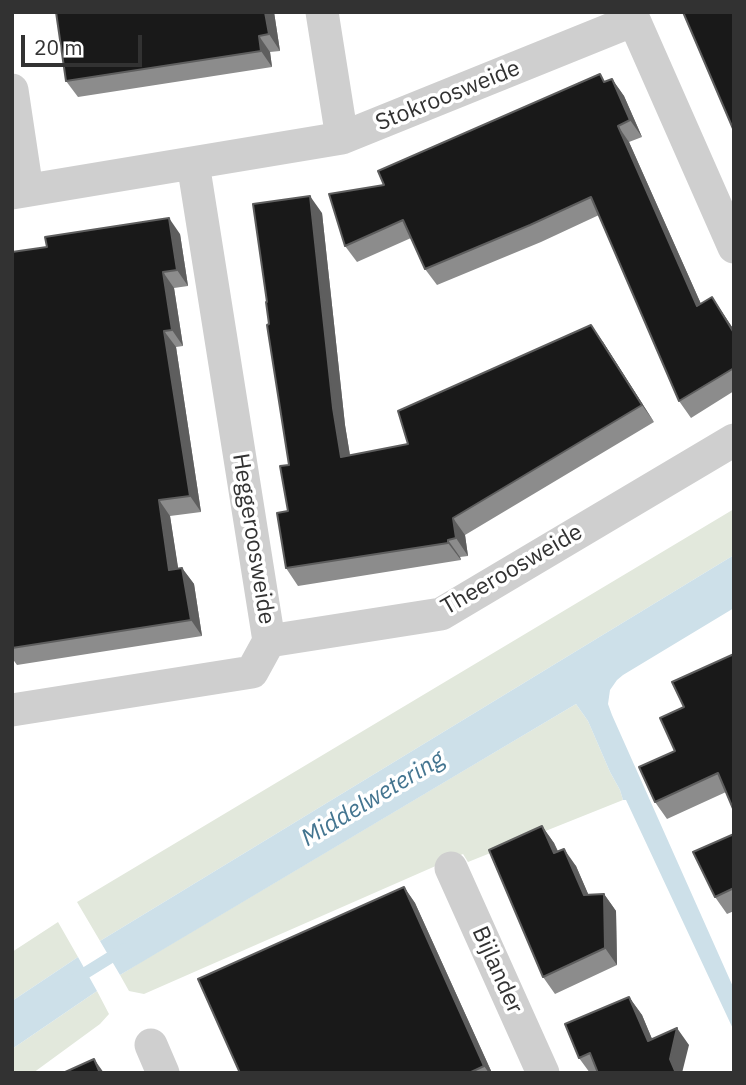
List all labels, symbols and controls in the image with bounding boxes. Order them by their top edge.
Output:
scale bar [24,21,145,65]
text: 20 m [34,33,83,61]
street label: Stokroosweide [372,54,524,138]
street label: Heggeroosweide [226,452,280,626]
street label: Theeroosweide [436,518,588,622]
water label: Middelwetering [296,745,450,853]
street label: Bijlander [466,922,528,1018]

